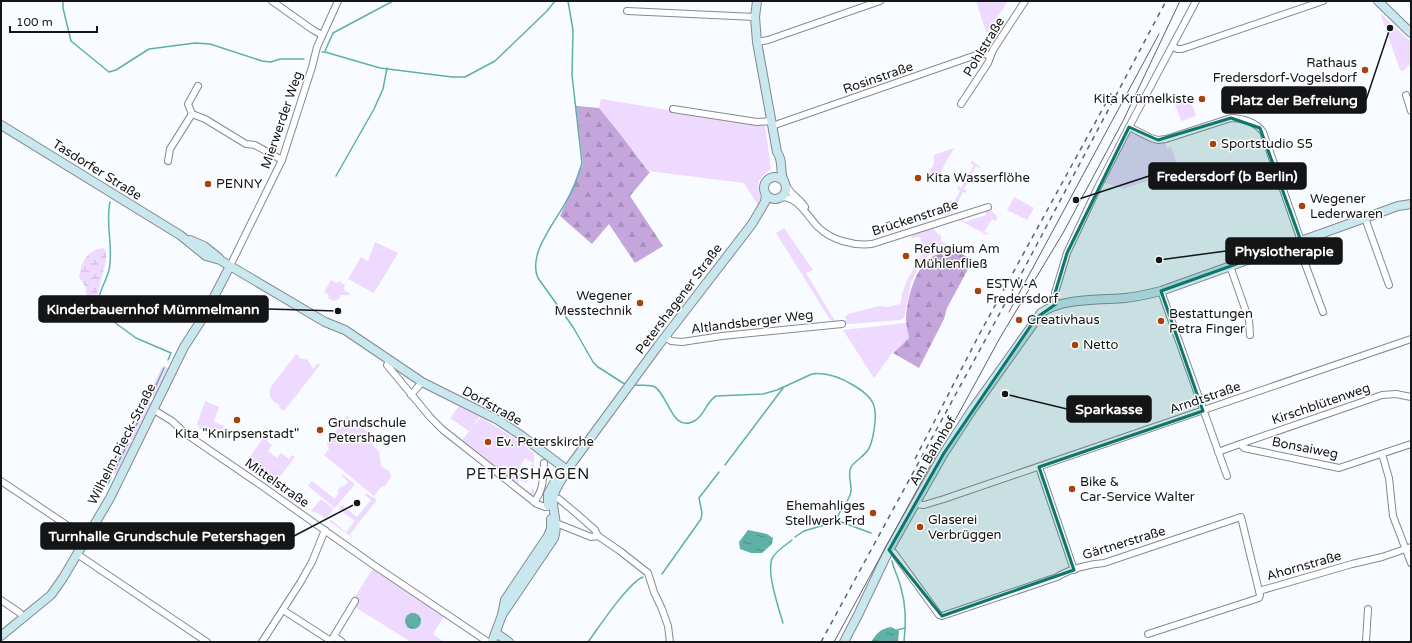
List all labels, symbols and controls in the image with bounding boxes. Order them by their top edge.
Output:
scale bar [10,8,97,34]
street label: Pohlstraße [960,14,1008,80]
text: 100 m [16,15,53,29]
place label: Rathaus Fredersdorf-Vogelsdorf [1213,55,1357,86]
street label: Rosinstraße [841,59,915,97]
marker: Rathaus Fredersdorf-Vogelsdorf [1360,65,1370,75]
street label: Mierwerder Weg [258,69,306,171]
callout: Platz der Befreiung [1222,87,1366,113]
place label: Kita Krümelkiste [1094,91,1194,107]
text: Platz der Befreiung [1230,92,1358,109]
marker: Kita Krümelkiste [1197,94,1207,104]
street label: Tasdorfer Straße [49,136,145,204]
place label: Sportstudio S5 [1221,136,1313,152]
marker: Sportstudio S5 [1208,139,1218,149]
callout: Fredersdorf (b Berlin) [1149,163,1306,189]
text: Fredersdorf (b Berlin) [1156,168,1298,185]
place label: Kita Wasserflöhe [926,170,1030,186]
marker: Kita Wasserflöhe [913,173,923,183]
place label: PENNY [216,176,262,192]
marker: PENNY [203,179,213,189]
place label: Wegener Lederwaren [1310,191,1383,222]
street label: Brückenstraße [870,197,960,239]
marker: Wegener Lederwaren [1297,201,1307,211]
callout: Physiotherapie [1226,238,1342,264]
street label: Petershagener Straße [632,241,726,357]
place label: Refugium Am Mühlenfließ [914,241,1000,272]
text: Physiotherapie [1234,243,1334,260]
marker: Refugium Am Mühlenfließ [901,251,911,261]
place label: ESTW-A Fredersdorf [986,276,1059,307]
marker: ESTW-A Fredersdorf [973,286,983,296]
place label: Wegener Messtechnik [555,288,632,319]
callout: Kinderbauernhof Mümmelmann [39,296,268,322]
marker: Wegener Messtechnik [635,298,645,308]
text: Kinderbauernhof Mümmelmann [46,301,260,318]
place label: Bestattungen Petra Finger [1169,306,1253,337]
street label: Altlandsberger Weg [690,307,814,337]
place label: Creativhaus [1027,312,1100,328]
marker: Creativhaus [1014,315,1024,325]
marker: Bestattungen Petra Finger [1156,316,1166,326]
place label: Netto [1083,337,1118,353]
marker: Netto [1070,340,1080,350]
street label: Arndtstraße [1167,378,1243,418]
street label: Kirschblütenweg [1270,380,1372,428]
street label: Wilhelm-Pieck-Straße [85,381,159,507]
street label: Dorfstraße [459,383,525,429]
callout: Sparkasse [1067,396,1151,422]
text: Sparkasse [1075,401,1143,418]
street label: Am Bahnhof [906,414,960,488]
marker: Kita "Knirpsenstadt" [232,415,242,425]
place label: Grundschule Petershagen [328,415,406,446]
marker: Grundschule Petershagen [315,425,325,435]
place label: Kita "Knirpsenstadt" [175,426,299,442]
place label: Ev. Peterskirche [496,434,594,450]
street label: Bonsaiweg [1270,434,1340,462]
marker: Ev. Peterskirche [483,437,493,447]
street label: Mittelstraße [242,455,312,511]
district label: PETERSHAGEN [466,465,590,483]
place label: Bike & Car-Service Walter [1080,474,1195,505]
marker: Bike & Car-Service Walter [1067,484,1077,494]
place label: Ehemahliges Stellwerk Frd [785,498,865,529]
marker: Ehemahliges Stellwerk Frd [868,508,878,518]
place label: Glaserei Verbrüggen [928,512,1001,543]
marker: Glaserei Verbrüggen [915,522,925,532]
callout: Turnhalle Grundschule Petershagen [41,523,294,549]
street label: Gärtnerstraße [1081,523,1167,563]
text: Turnhalle Grundschule Petershagen [47,528,286,545]
street label: Ahornstraße [1265,548,1343,584]

